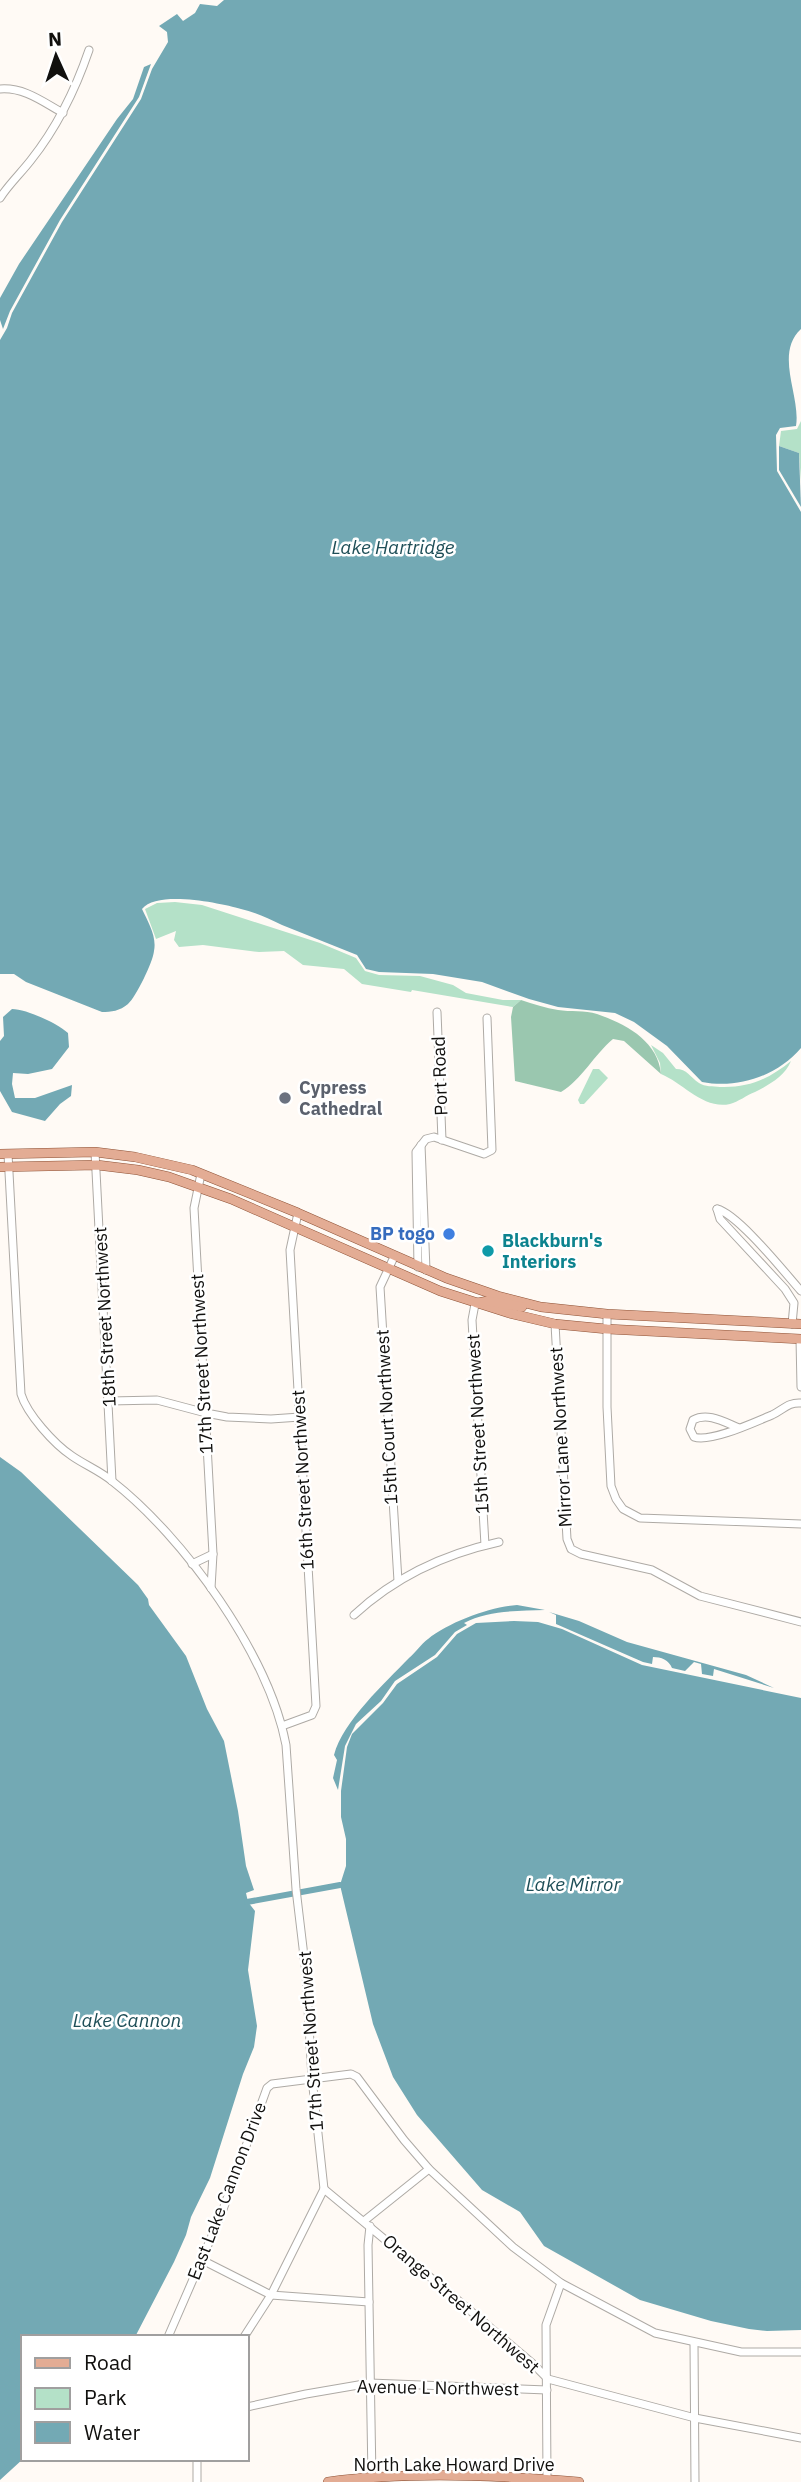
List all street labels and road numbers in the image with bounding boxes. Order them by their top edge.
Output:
street label: Port Road [427,1036,452,1116]
street label: 18th Street Northwest [88,1226,121,1408]
street label: 17th Street Northwest [185,1273,218,1455]
street label: 15th Court Northwest [370,1329,403,1505]
street label: 15th Street Northwest [461,1333,494,1515]
street label: Mirror Lane Northwest [544,1346,577,1528]
street label: 16th Street Northwest [286,1389,319,1571]
street label: 17th Street Northwest [293,1950,328,2132]
street label: East Lake Cannon Drive [182,2098,271,2283]
street label: Orange Street Northwest [378,2229,545,2378]
street label: Avenue L Northwest [357,2375,519,2400]
street label: North Lake Howard Drive [353,2453,555,2476]

